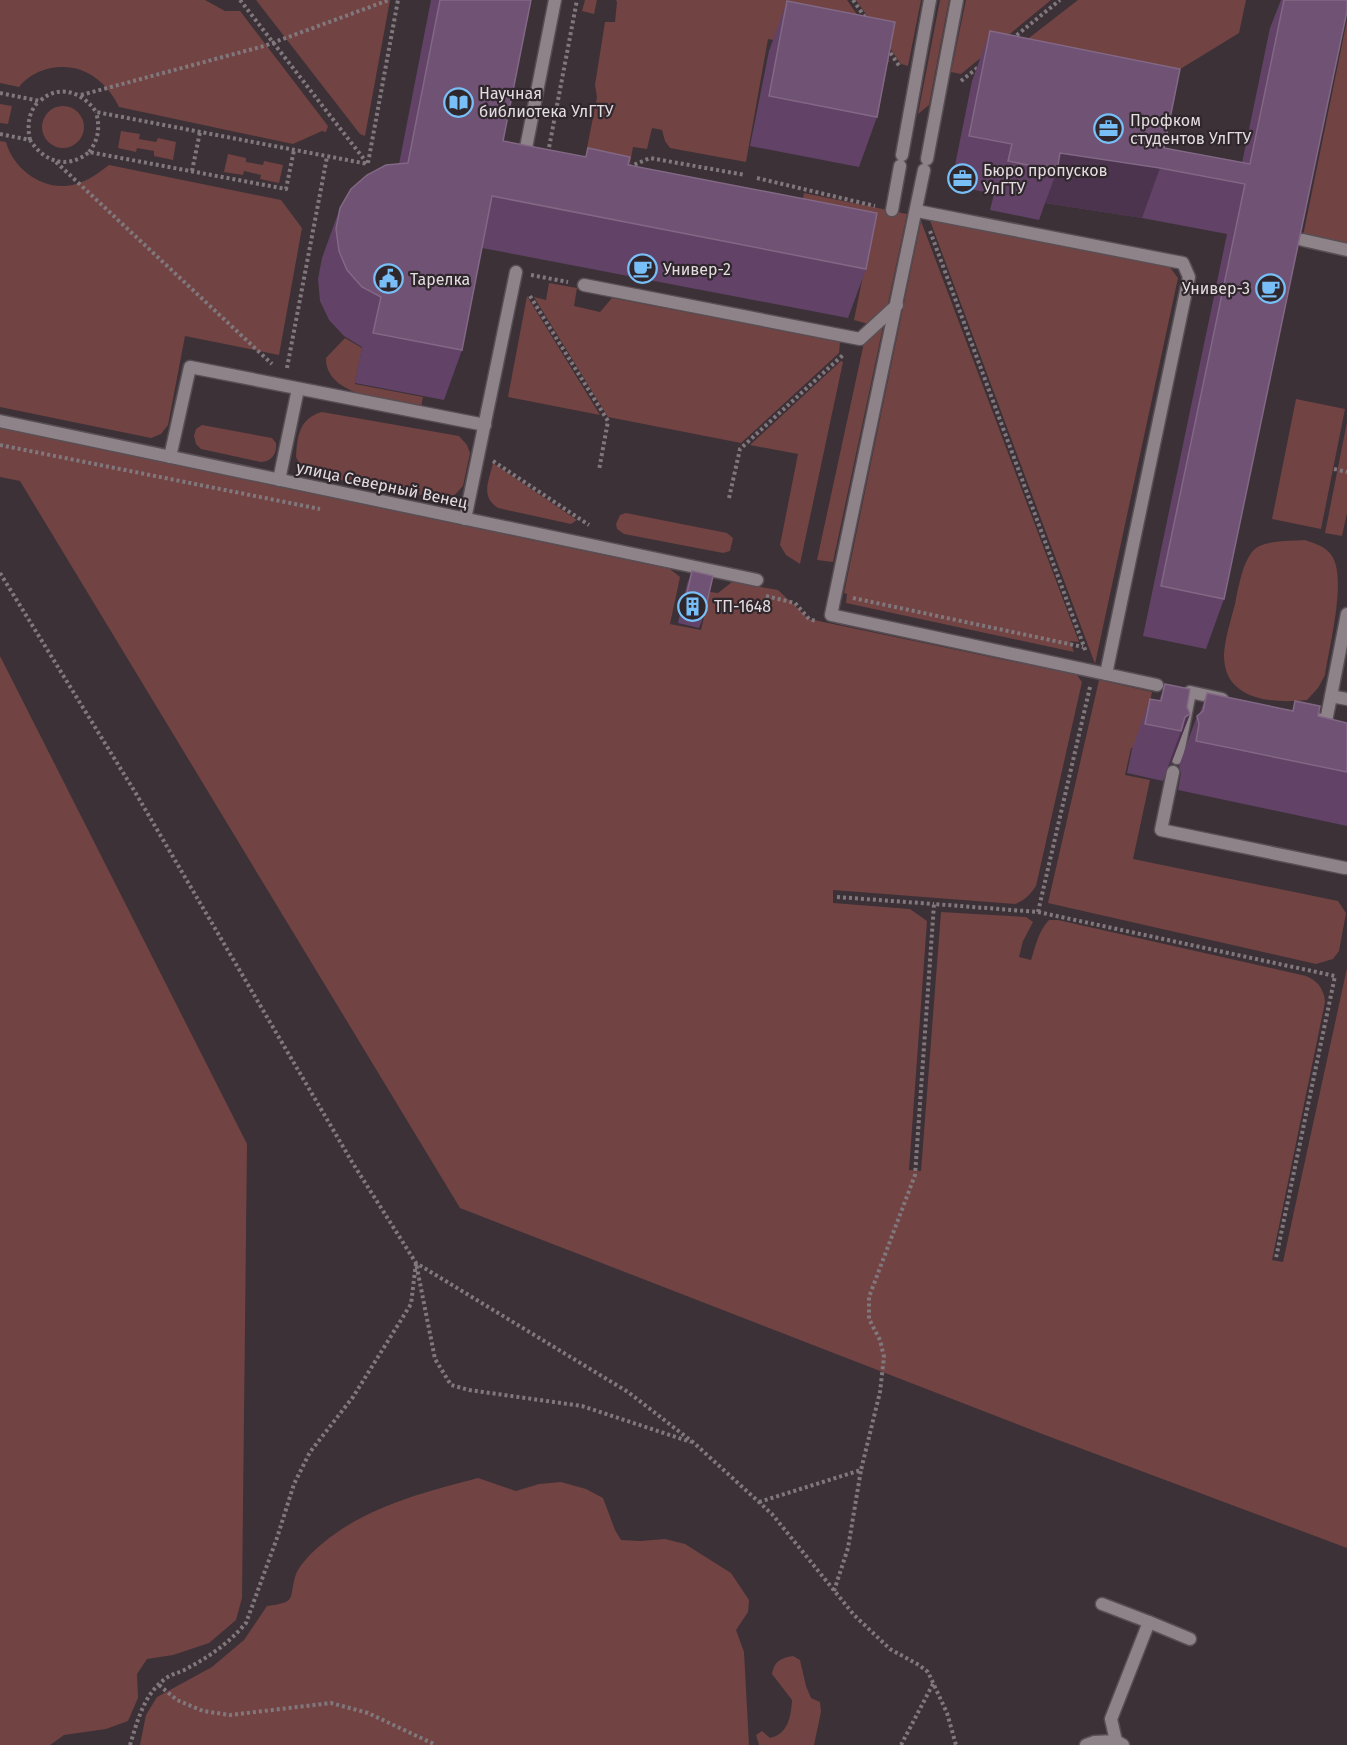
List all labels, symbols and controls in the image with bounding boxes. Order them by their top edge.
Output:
place label: Научная библиотека УлГТУ [479,84,614,121]
library icon: Научная библиотека УлГТУ [442,86,474,118]
place label: Профком студентов УлГТУ [1130,111,1252,148]
office icon: Профком студентов УлГТУ [1093,113,1125,145]
place label: Бюро пропусков УлГТУ [983,161,1108,198]
office icon: Бюро пропусков УлГТУ [946,163,978,195]
cafe icon: Универ-2 [626,253,658,285]
place label: Универ-2 [663,260,731,279]
public building icon: Тарелка [373,263,405,295]
place label: Тарелка [410,270,470,289]
cafe icon: Универ-3 [1255,272,1287,304]
place label: Универ-3 [1182,279,1250,298]
street label: улица Северный Венец [295,458,470,513]
building icon: ТП-1648 [677,590,709,622]
place label: ТП-1648 [714,597,771,616]

